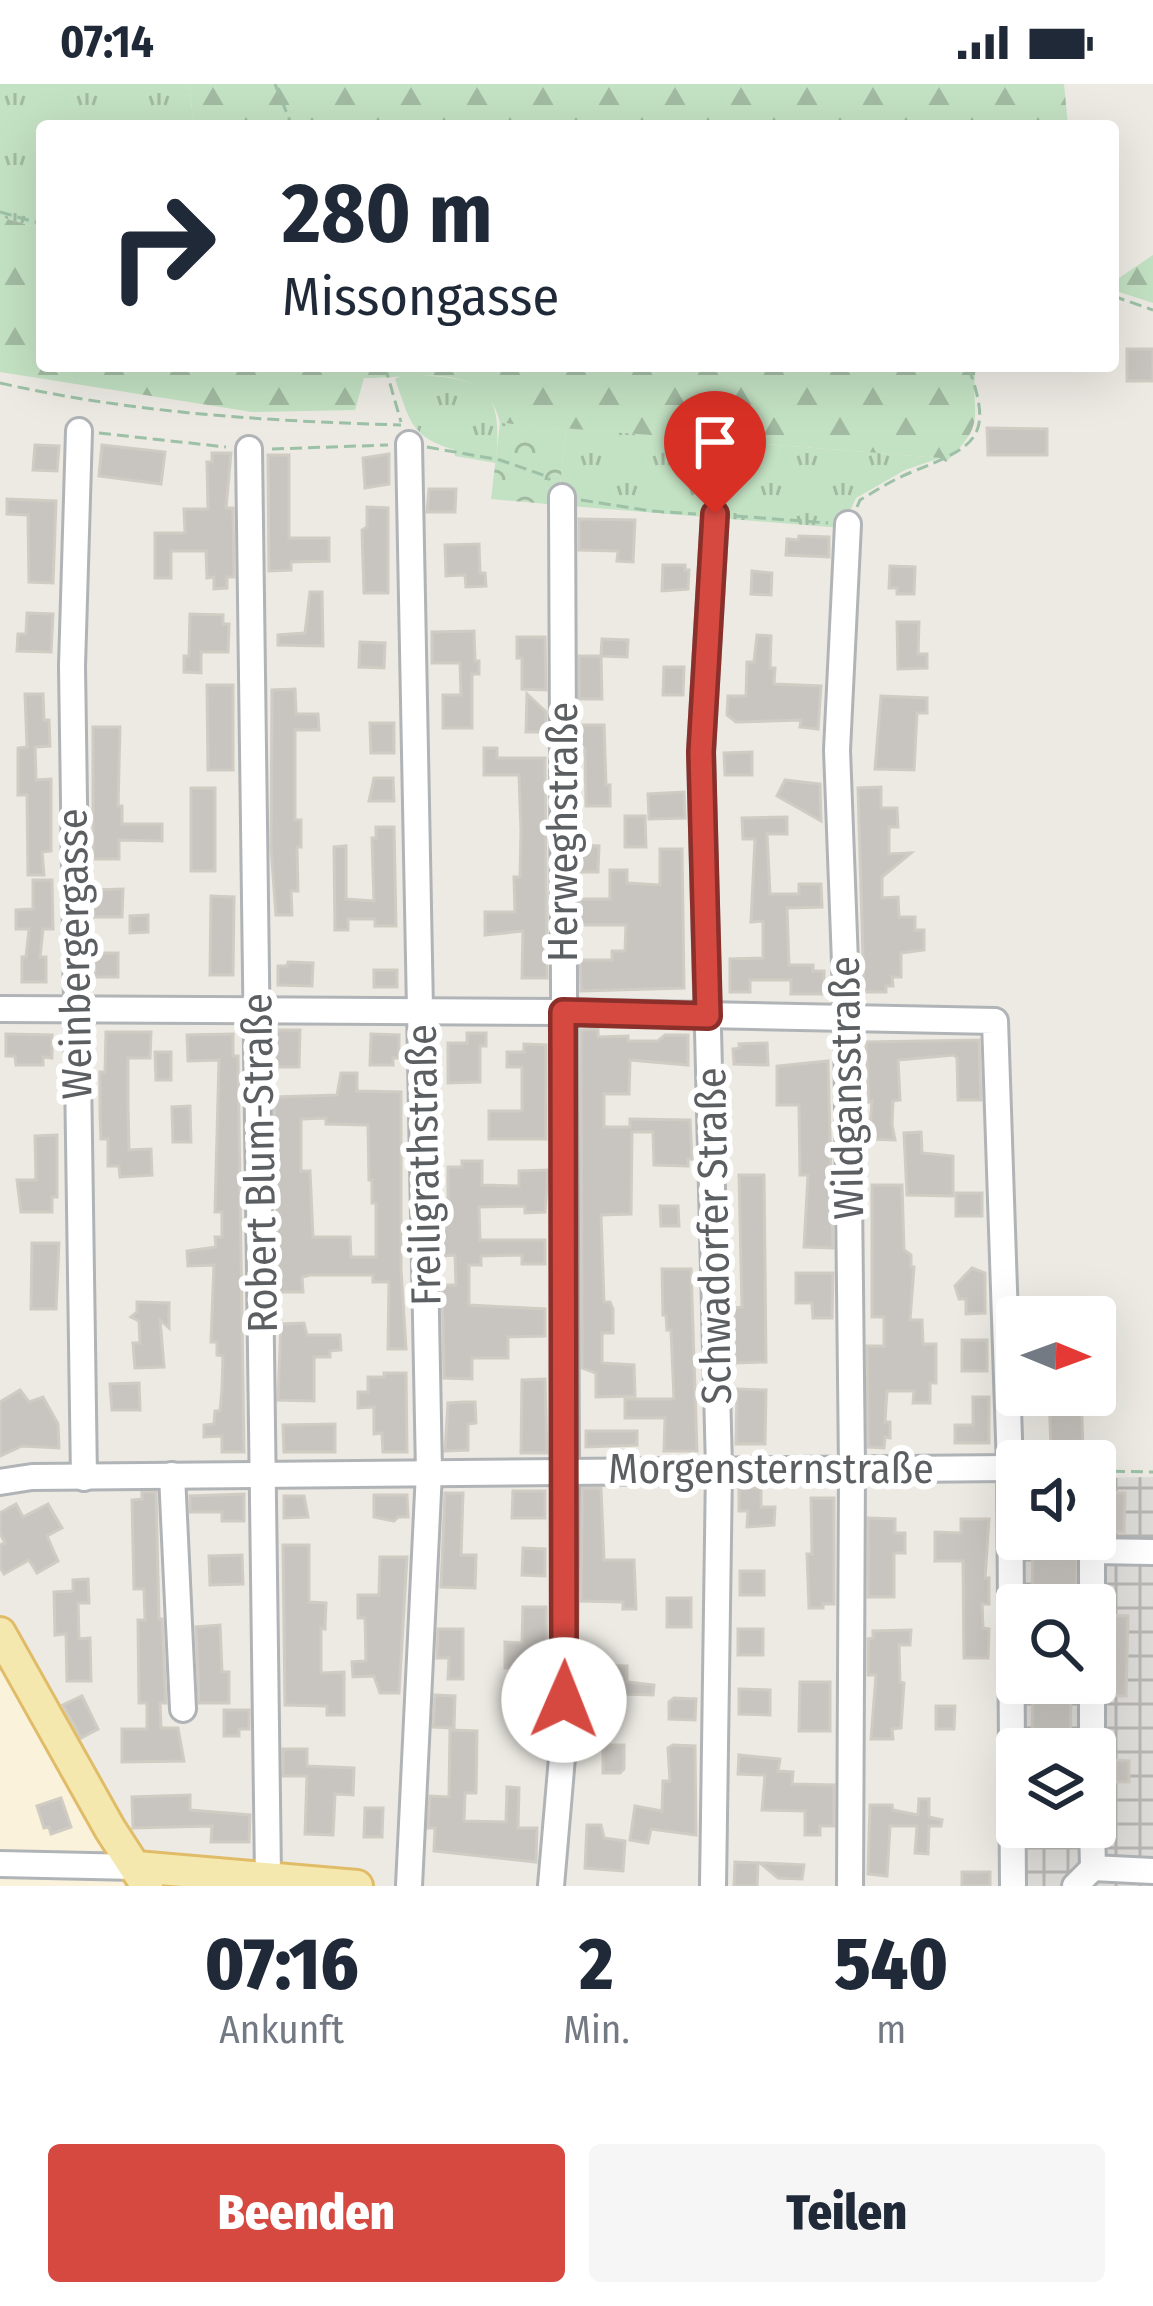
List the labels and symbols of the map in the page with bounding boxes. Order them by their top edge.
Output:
pin [664,391,766,514]
street label: Herweghstraße [538,702,588,962]
street label: Weinbergergasse [47,808,103,1100]
street label: Wildgansstraße [820,956,874,1220]
street label: Robert Blum-Straße [232,993,288,1333]
street label: Freiligrathstraße [397,1024,451,1306]
street label: Schwadorfer Straße [686,1067,742,1405]
north arrow [996,1296,1116,1416]
street label: Morgensternstraße [608,1444,934,1494]
position arrow [501,1637,627,1763]

